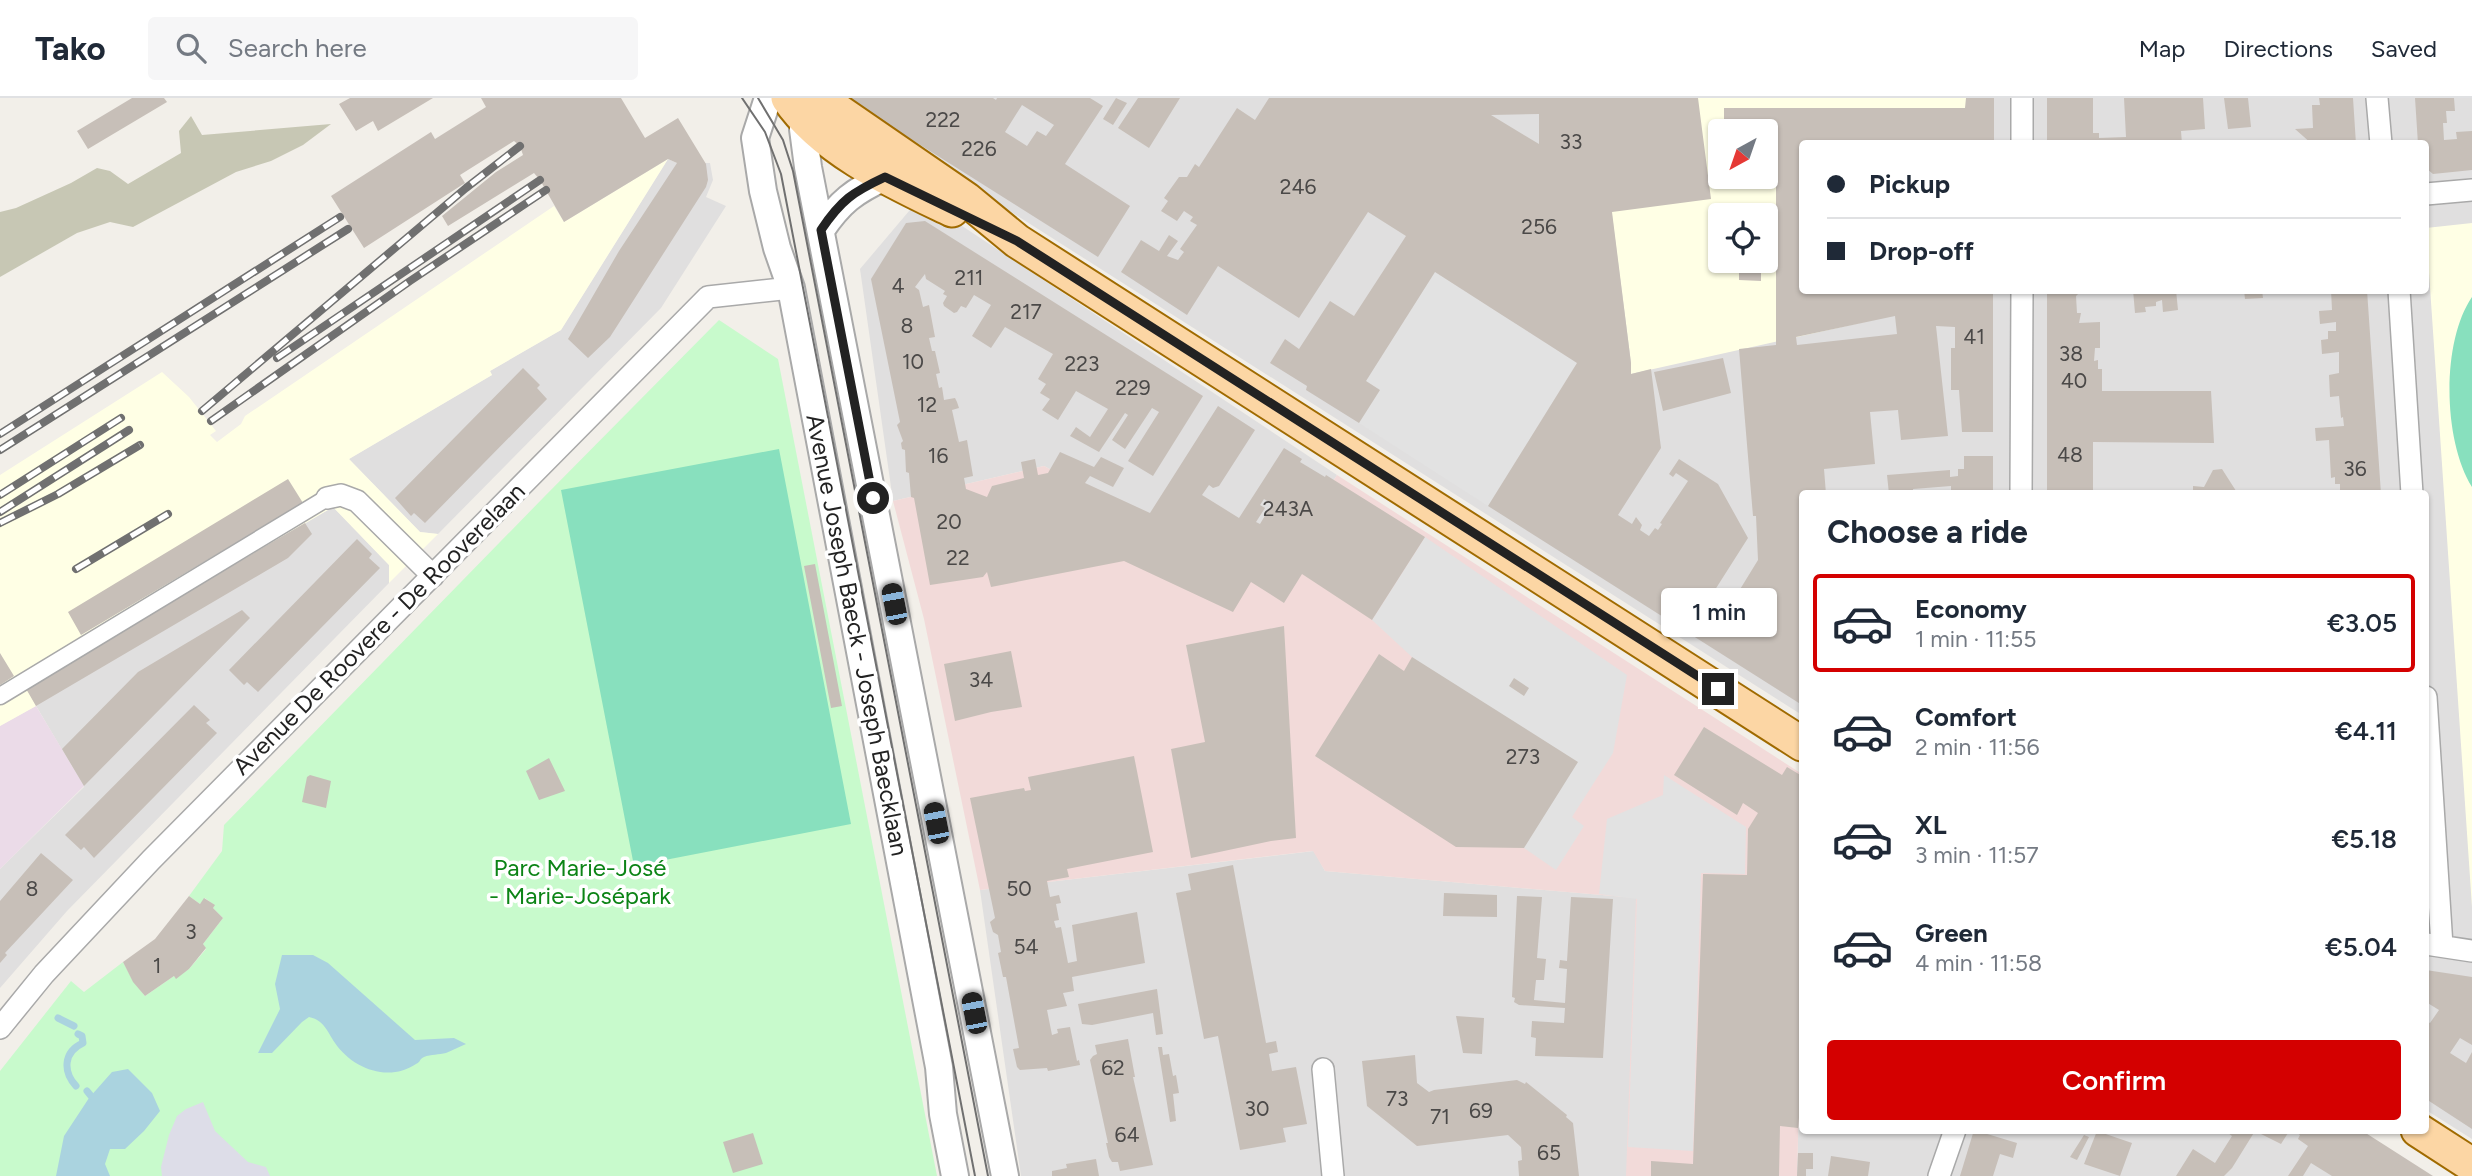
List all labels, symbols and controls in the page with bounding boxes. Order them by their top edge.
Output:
search box [148,17,638,80]
text: Tako [35,29,106,68]
icon: search [172,29,210,67]
text: Search here [228,32,367,64]
text: Map [2139,34,2185,63]
text: Directions [2223,34,2333,63]
text: Saved [2371,34,2437,63]
house number: 222 [925,107,961,132]
north arrow [1708,119,1778,189]
map controls [1708,119,1778,273]
house number: 33 [1560,129,1582,154]
house number: 226 [961,136,997,161]
text: Pickup [1869,168,1950,200]
house number: 246 [1280,174,1316,199]
button: locate [1708,203,1778,273]
house number: 256 [1521,214,1557,239]
text: Drop-off [1869,235,1974,267]
house number: 211 [954,265,984,290]
house number: 4 [891,273,905,298]
house number: 217 [1010,299,1042,324]
house number: 8 [901,313,913,338]
house number: 41 [1963,324,1985,349]
house number: 38 [2059,341,2083,366]
house number: 10 [902,349,924,374]
house number: 223 [1065,351,1099,376]
house number: 40 [2061,368,2087,393]
house number: 229 [1115,375,1151,400]
house number: 12 [917,392,937,417]
street label: Avenue Joseph Baeck - Joseph Baecklaan [800,412,915,858]
house number: 48 [2057,442,2083,467]
house number: 16 [928,443,948,468]
house number: 36 [2343,456,2367,481]
street label: Avenue De Roovere - De Rooverelaan [227,477,531,781]
route start [857,482,889,514]
house number: 243A [1263,496,1313,521]
house number: 20 [936,509,962,534]
text: Choose a ride [1827,513,2028,551]
house number: 22 [946,545,970,570]
car [880,581,909,627]
callout: 1 min [1660,588,1776,636]
icon: car [1831,592,1894,655]
text: Economy [1915,593,2027,625]
text: 1 min [1692,598,1746,626]
text: €3.05 [2327,607,2397,639]
text: 1 min · 11:55 [1915,625,2036,653]
house number: 34 [969,667,993,692]
route end [1702,673,1734,705]
icon: car [1831,700,1894,763]
text: Comfort [1915,701,2017,733]
text: €4.11 [2335,715,2397,747]
text: 2 min · 11:56 [1915,733,2040,761]
house number: 273 [1506,744,1540,769]
car [922,800,951,846]
icon: car [1831,808,1894,871]
text: XL [1915,809,1947,841]
text: €5.18 [2331,823,2397,855]
text: 3 min · 11:57 [1915,841,2039,869]
park label: Parc Marie-José - Marie-Josépark [489,853,671,910]
house number: 8 [26,876,38,901]
house number: 50 [1006,876,1032,901]
icon: car [1831,916,1894,979]
text: Green [1915,917,1988,949]
house number: 3 [185,919,197,944]
text: €5.04 [2325,931,2397,963]
house number: 54 [1013,934,1039,959]
text: 4 min · 11:58 [1915,949,2042,977]
house number: 1 [153,953,161,978]
car [960,990,989,1036]
button: Confirm [1827,1040,2401,1120]
house number: 62 [1101,1055,1125,1080]
house number: 73 [1386,1086,1408,1111]
house number: 30 [1245,1096,1269,1121]
house number: 69 [1469,1098,1493,1123]
house number: 71 [1430,1104,1450,1129]
house number: 64 [1115,1122,1139,1147]
house number: 65 [1537,1140,1561,1165]

